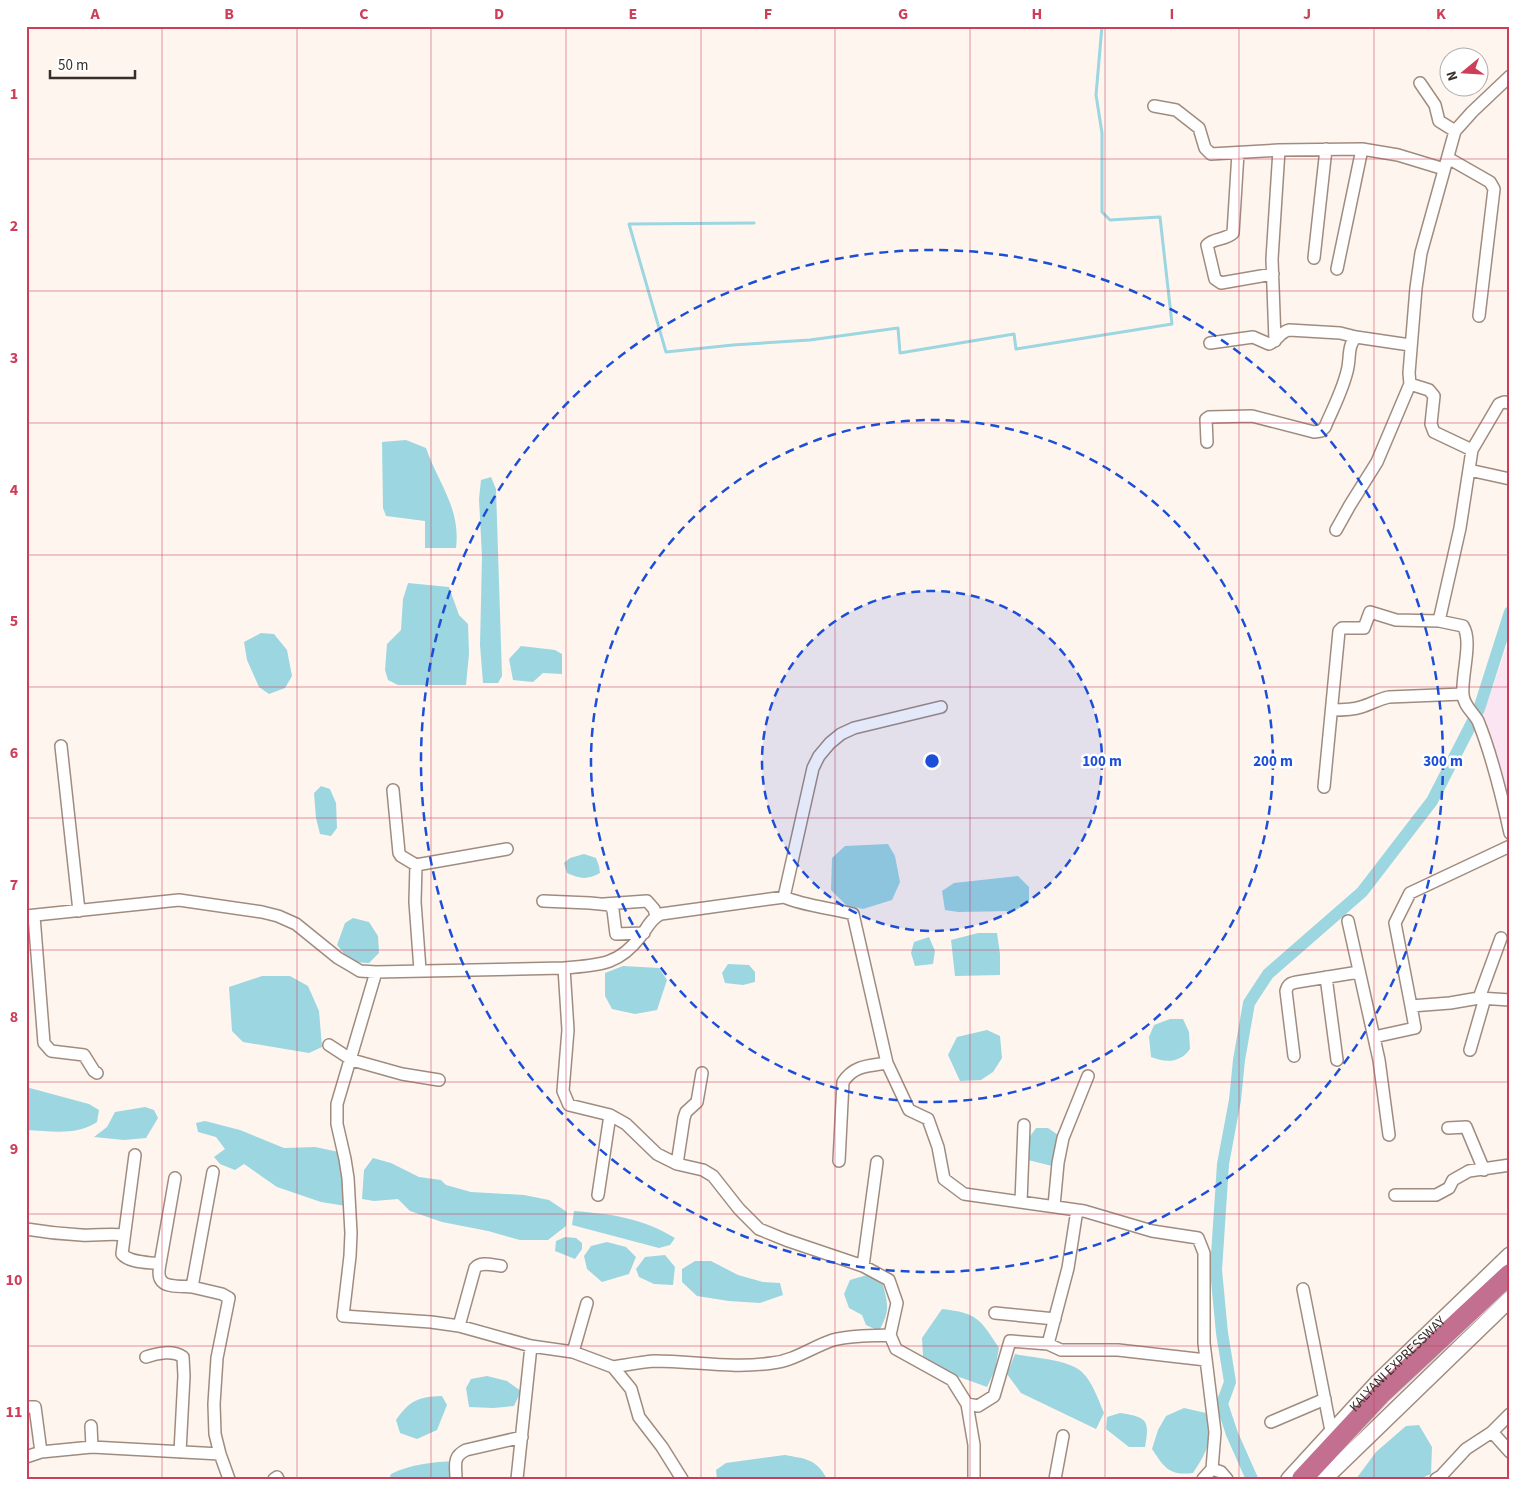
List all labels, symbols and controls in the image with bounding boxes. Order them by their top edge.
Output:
text: A [89,3,100,25]
text: B [224,3,234,25]
text: C [359,3,369,25]
text: D [494,3,504,25]
text: E [629,3,637,25]
text: F [764,3,772,25]
text: G [898,3,908,25]
text: H [1032,3,1042,25]
text: I [1170,3,1174,25]
text: J [1303,3,1311,25]
text: K [1436,3,1446,25]
scale bar [50,48,135,80]
north arrow [1438,48,1488,98]
text: 50 m [58,55,88,76]
text: N [1442,68,1464,83]
text: 1 [10,83,18,105]
text: 2 [10,215,18,237]
text: 3 [10,347,18,369]
text: 4 [10,479,19,501]
text: 5 [10,610,18,632]
text: 6 [10,742,18,764]
text: 100 m [1082,751,1122,772]
text: 200 m [1253,751,1293,772]
text: 300 m [1423,751,1463,772]
centre of rings [923,752,941,770]
text: 7 [10,874,18,896]
text: 8 [10,1006,18,1028]
text: 9 [10,1138,18,1160]
text: 10 [6,1269,22,1291]
street label: KALYANI EXPRESSWAY [1345,1312,1451,1417]
text: 11 [6,1401,22,1423]

